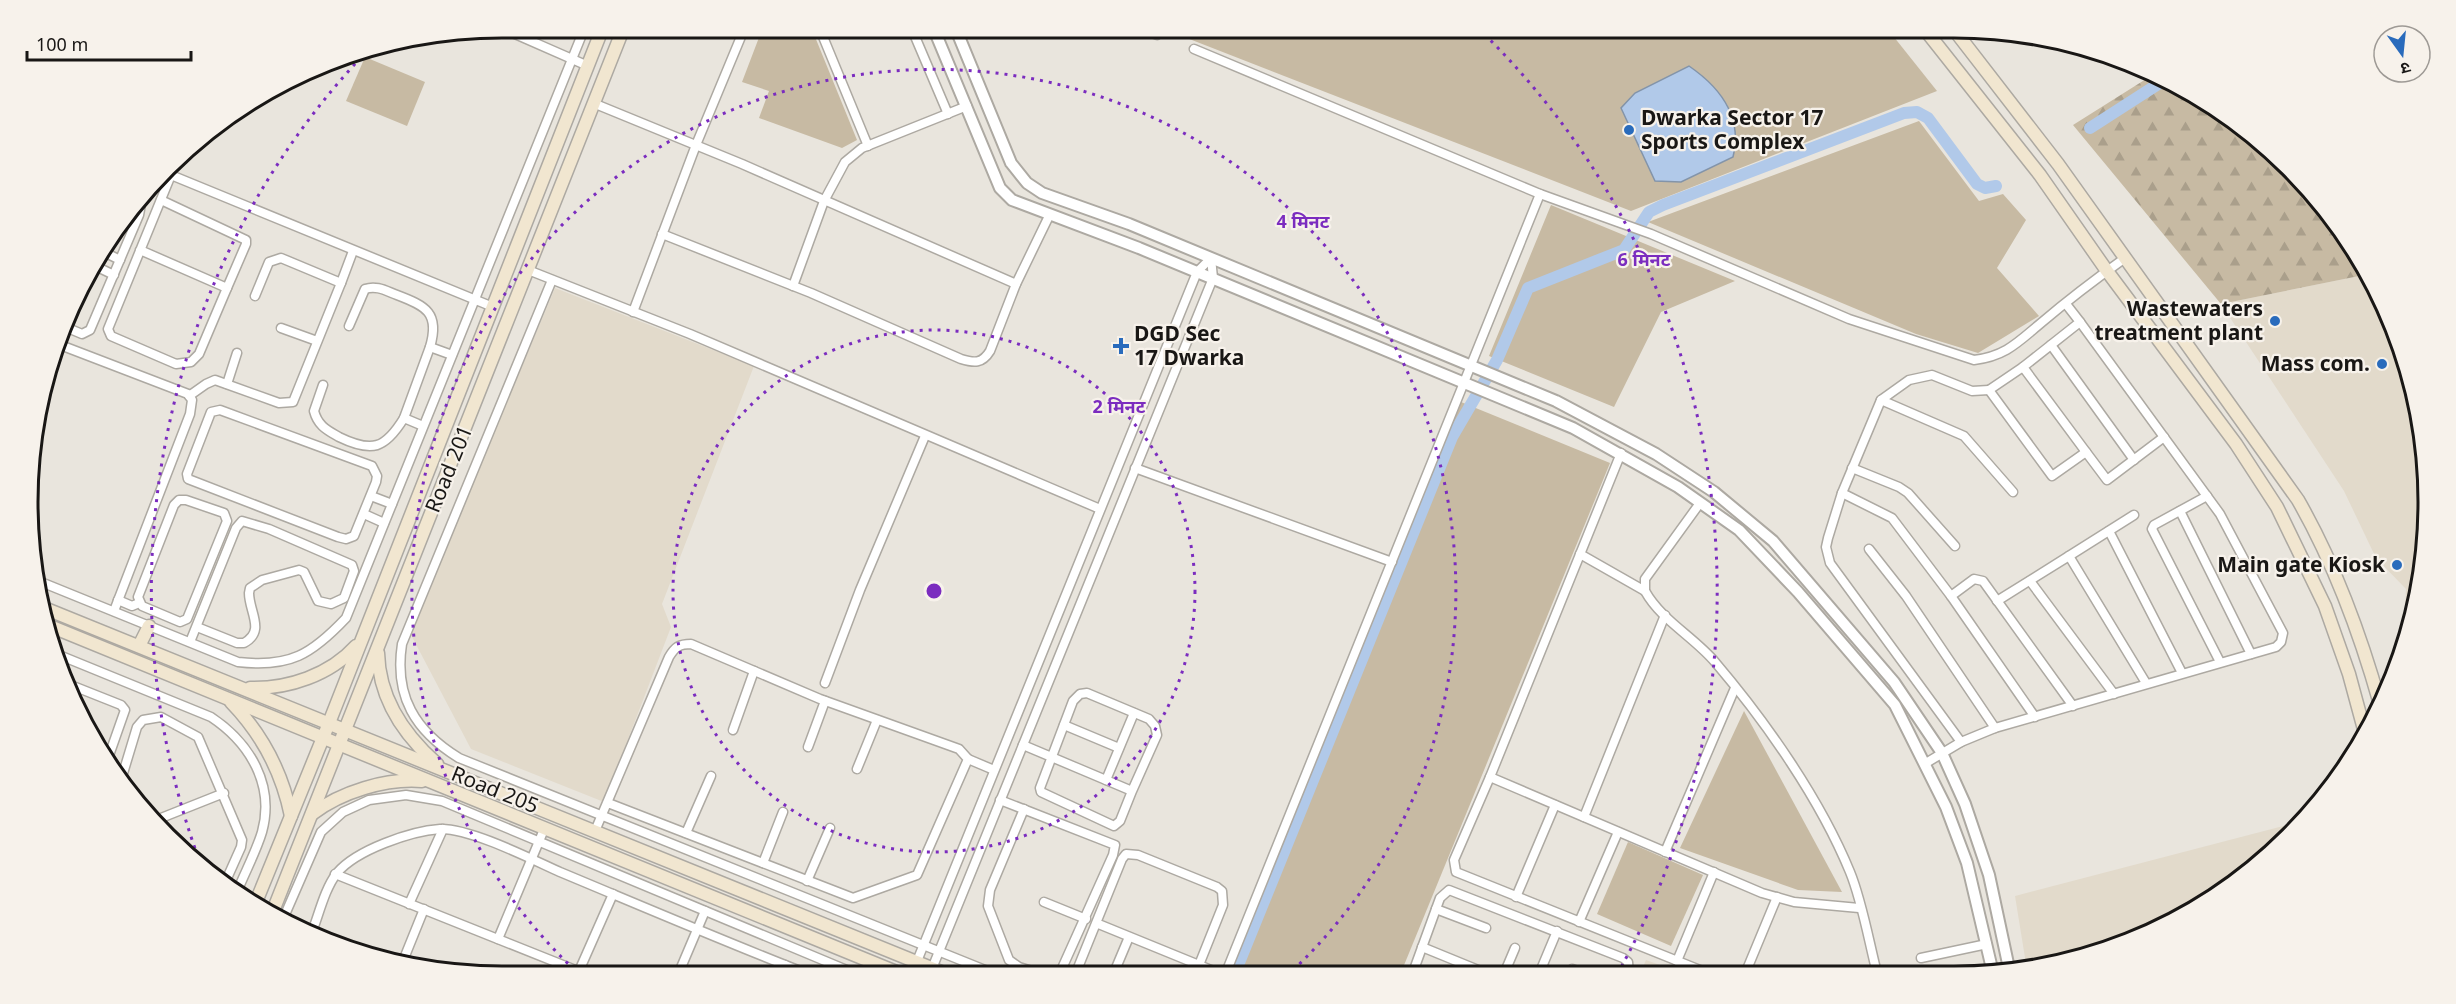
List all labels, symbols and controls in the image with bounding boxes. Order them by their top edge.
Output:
scale bar [27,24,190,62]
north arrow [2372,24,2432,84]
text: 100 m [36,32,88,56]
text: उ [2398,57,2413,80]
place label: Dwarka Sector 17 Sports Complex [1641,103,1823,155]
marker: Dwarka Sector 17 Sports Complex [1622,123,1636,137]
text: 4 मिनट [1277,209,1330,233]
text: 6 मिनट [1618,247,1671,271]
place label: Wastewaters treatment plant [2095,294,2263,346]
marker: Wastewaters treatment plant [2268,314,2282,328]
place label: DGD Sec 17 Dwarka [1134,319,1244,371]
marker: DGD Sec 17 Dwarka [1112,337,1130,355]
place label: Mass com. [2261,349,2370,377]
marker: Mass com. [2375,357,2389,371]
text: 2 मिनट [1093,394,1146,418]
street label: Road 201 [418,421,478,517]
place label: Main gate Kiosk [2217,550,2386,578]
marker: Main gate Kiosk [2390,558,2404,572]
centre of rings [924,581,944,601]
street label: Road 205 [447,759,543,819]

